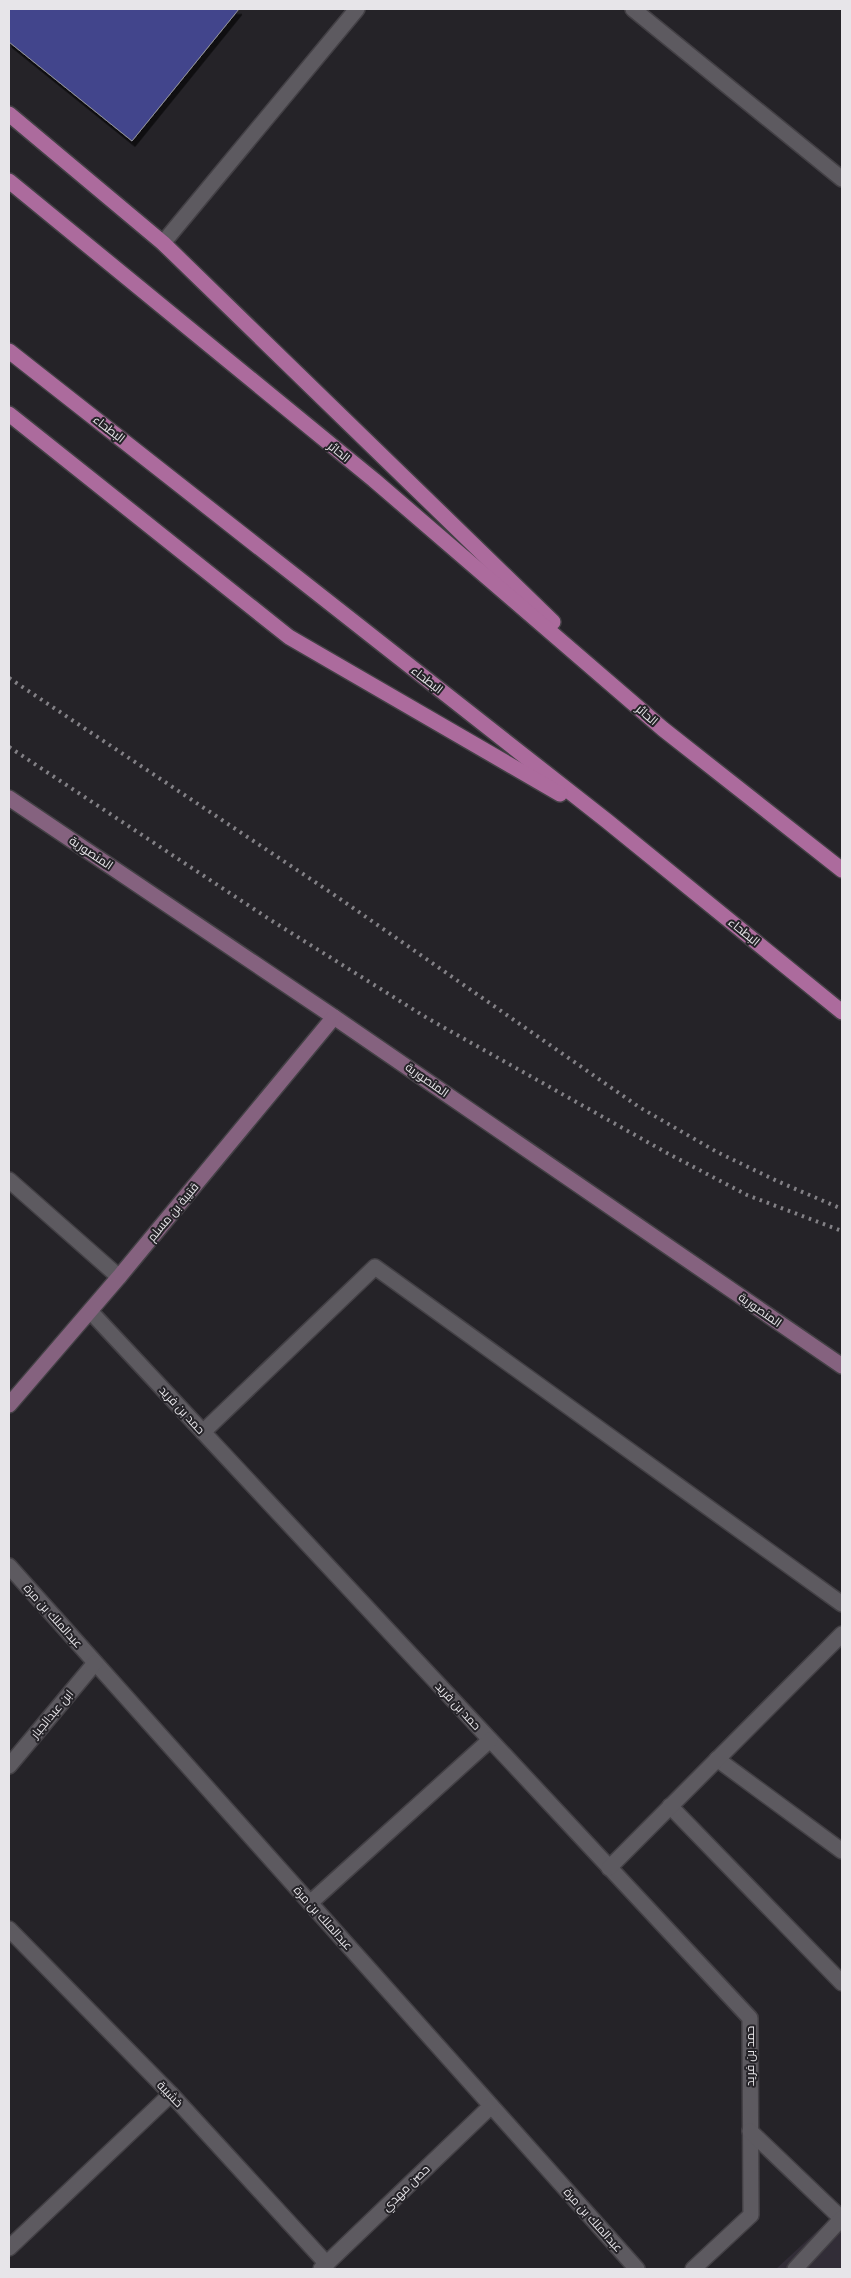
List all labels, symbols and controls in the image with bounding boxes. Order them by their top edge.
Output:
street label: البطحاء [90,412,128,446]
street label: الحائر [324,438,353,465]
street label: البطحاء [408,663,446,697]
street label: الحائر [633,701,661,728]
street label: المنصورية [67,833,115,873]
street label: البطحاء [725,915,763,949]
street label: المنصورية [403,1060,451,1100]
street label: قتيبة بن مسلم [144,1180,202,1245]
street label: المنصورية [736,1290,784,1330]
street label: حمد بن فريد [156,1383,208,1437]
street label: عبدالملك بن مرة [21,1581,85,1651]
street label: حمد بن فريد [432,1679,484,1733]
street label: ابن عبدالجبار [27,1687,76,1742]
street label: عبدالملك بن مرة [291,1883,355,1953]
street label: حمد بن فريد [743,2026,757,2086]
street label: خشيبة [154,2078,186,2110]
street label: حصن مهدي [379,2162,435,2216]
street label: عبدالملك بن مرة [561,2185,625,2255]

